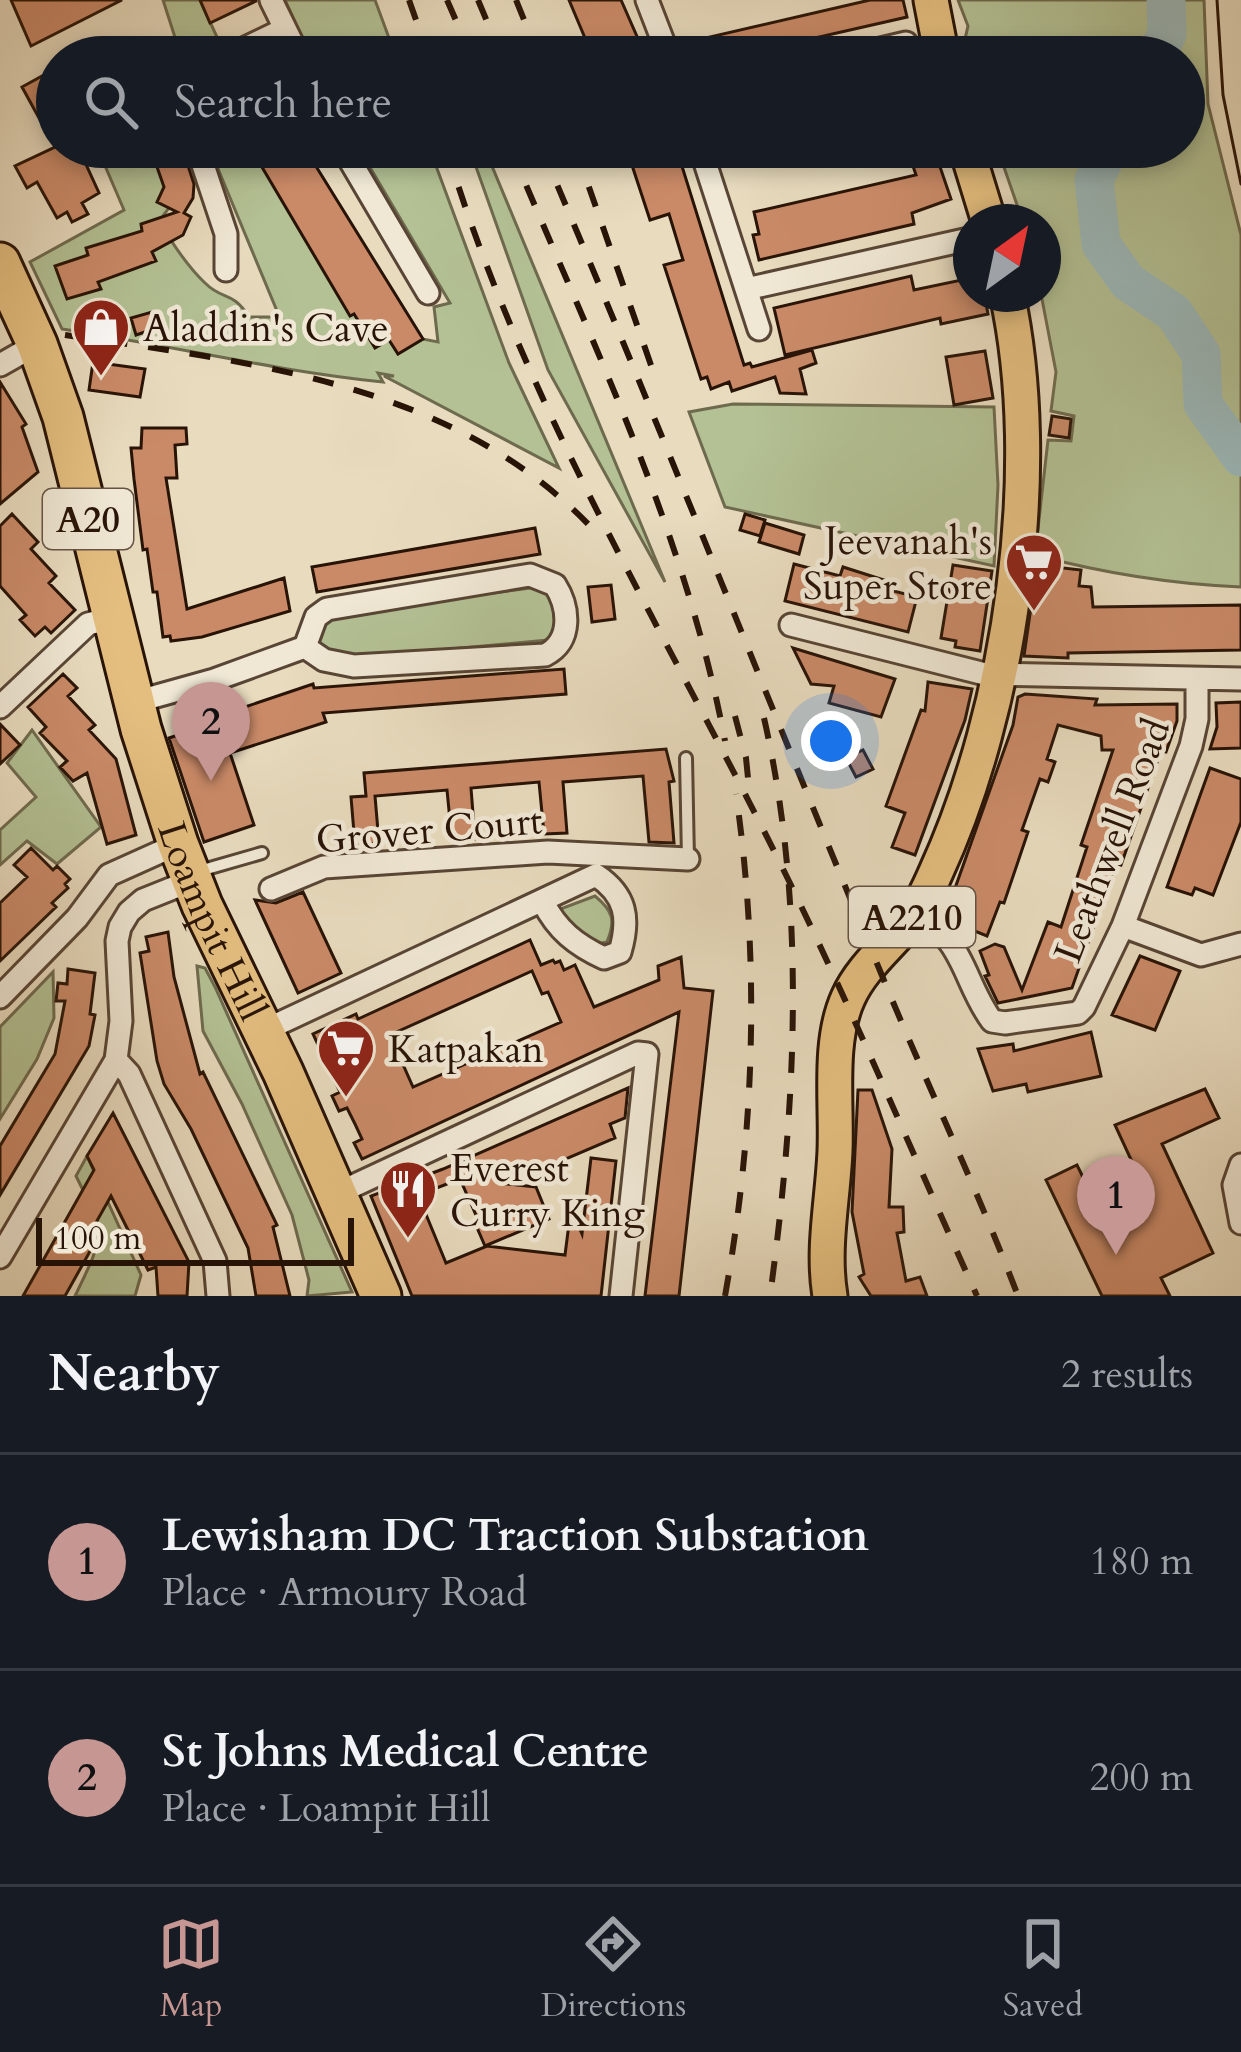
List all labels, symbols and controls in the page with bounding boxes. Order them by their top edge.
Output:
search box [36,36,1205,168]
icon: search [78,69,144,135]
text: Search here [174,72,392,133]
north arrow [953,204,1061,312]
shop icon: Aladdin's Cave [70,296,132,378]
place label: Aladdin's Cave [143,302,389,355]
road number: A20 [43,489,133,549]
place label: Jeevanah's Super Store [803,515,992,613]
supermarket icon: Jeevanah's Super Store [1003,531,1065,613]
pin: 2 [172,682,250,781]
your location [801,711,861,771]
street label: Leathwell Road [1042,711,1183,970]
street label: Grover Court [314,794,545,867]
street label: Loampit Hill [145,815,279,1030]
road number: A2210 [849,887,975,947]
supermarket icon: Katpakan [315,1017,377,1099]
place label: Katpakan [388,1023,544,1076]
place label: Everest Curry King [450,1142,645,1240]
pin: 1 [1077,1156,1155,1255]
restaurant icon: Everest Curry King [377,1158,439,1240]
scale bar [36,1212,354,1265]
text: 100 m [54,1216,141,1261]
text: Nearby [48,1339,220,1409]
text: 2 results [1061,1348,1193,1401]
text: Lewisham DC Traction Substation [162,1505,869,1566]
text: 1 [77,1535,97,1588]
text: 180 m [1090,1535,1193,1588]
text: Place · Armoury Road [162,1566,527,1619]
text: St Johns Medical Centre [162,1721,649,1782]
text: 2 [77,1751,97,1804]
text: 200 m [1090,1751,1193,1804]
text: Place · Loampit Hill [162,1782,491,1835]
tab: Map [158,1911,224,2028]
tab: Directions [541,1911,686,2028]
tab: Saved [1003,1911,1083,2028]

